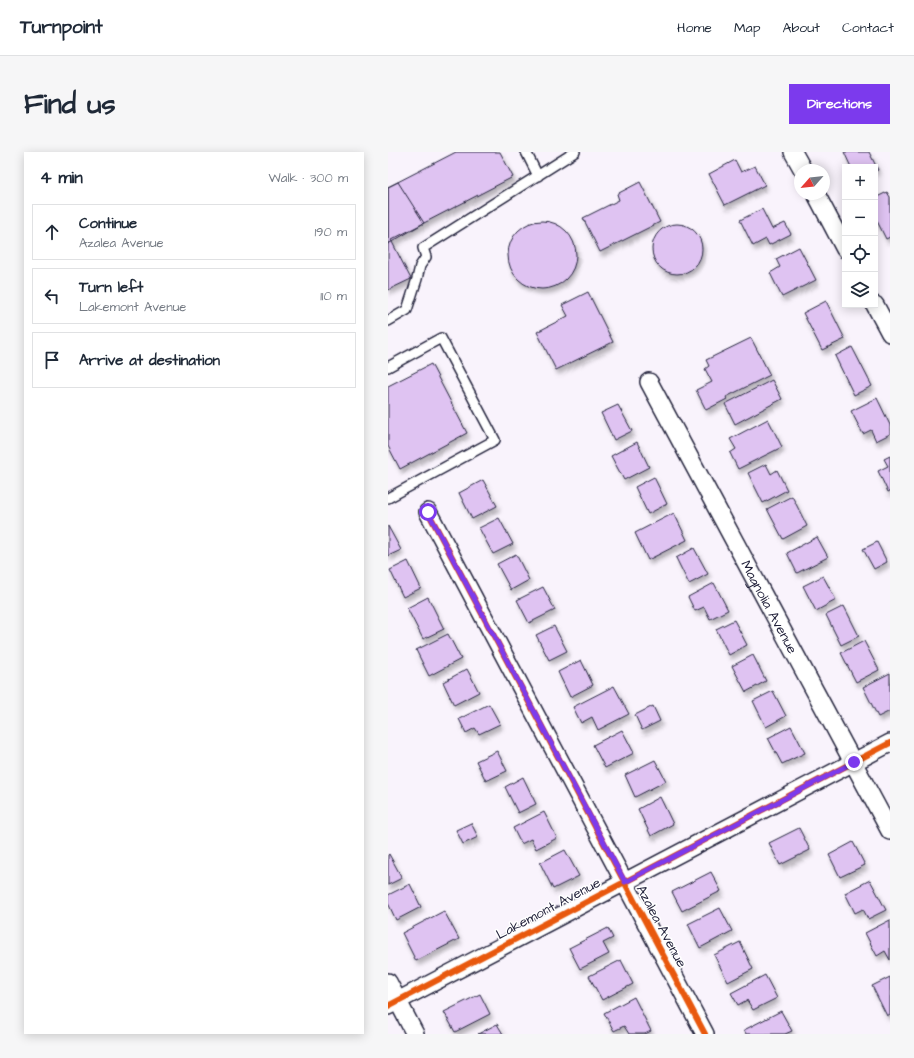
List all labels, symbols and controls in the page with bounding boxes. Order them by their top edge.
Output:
text: Turnpoint [20,14,103,41]
text: Home [677,18,712,38]
text: Map [734,18,760,38]
text: About [782,18,820,38]
text: Contact [842,18,894,38]
button: Directions [789,84,890,124]
text: Find us [24,85,115,124]
north arrow [794,164,830,200]
map controls [842,164,878,308]
button: + [842,164,878,200]
text: 4 min [40,166,83,190]
text: Walk · 300 m [269,169,348,187]
button: − [842,200,878,236]
text: Continue [79,213,137,234]
icon: ahead [41,221,63,243]
text: 190 m [314,223,347,241]
text: Azalea Avenue [79,234,164,252]
button: locate [842,236,878,272]
button: layers [842,272,878,308]
text: Turn left [79,277,143,298]
icon: left [41,285,63,307]
text: 110 m [320,287,347,305]
text: Lakemont Avenue [79,298,186,316]
icon: arrive [41,349,63,371]
text: Arrive at destination [79,350,220,371]
route start [419,503,437,521]
street label: Magnolia Avenue [735,557,802,658]
route end [845,753,863,771]
street label: Lakemont Avenue [493,873,605,945]
street label: Azalea Avenue [631,882,692,972]

